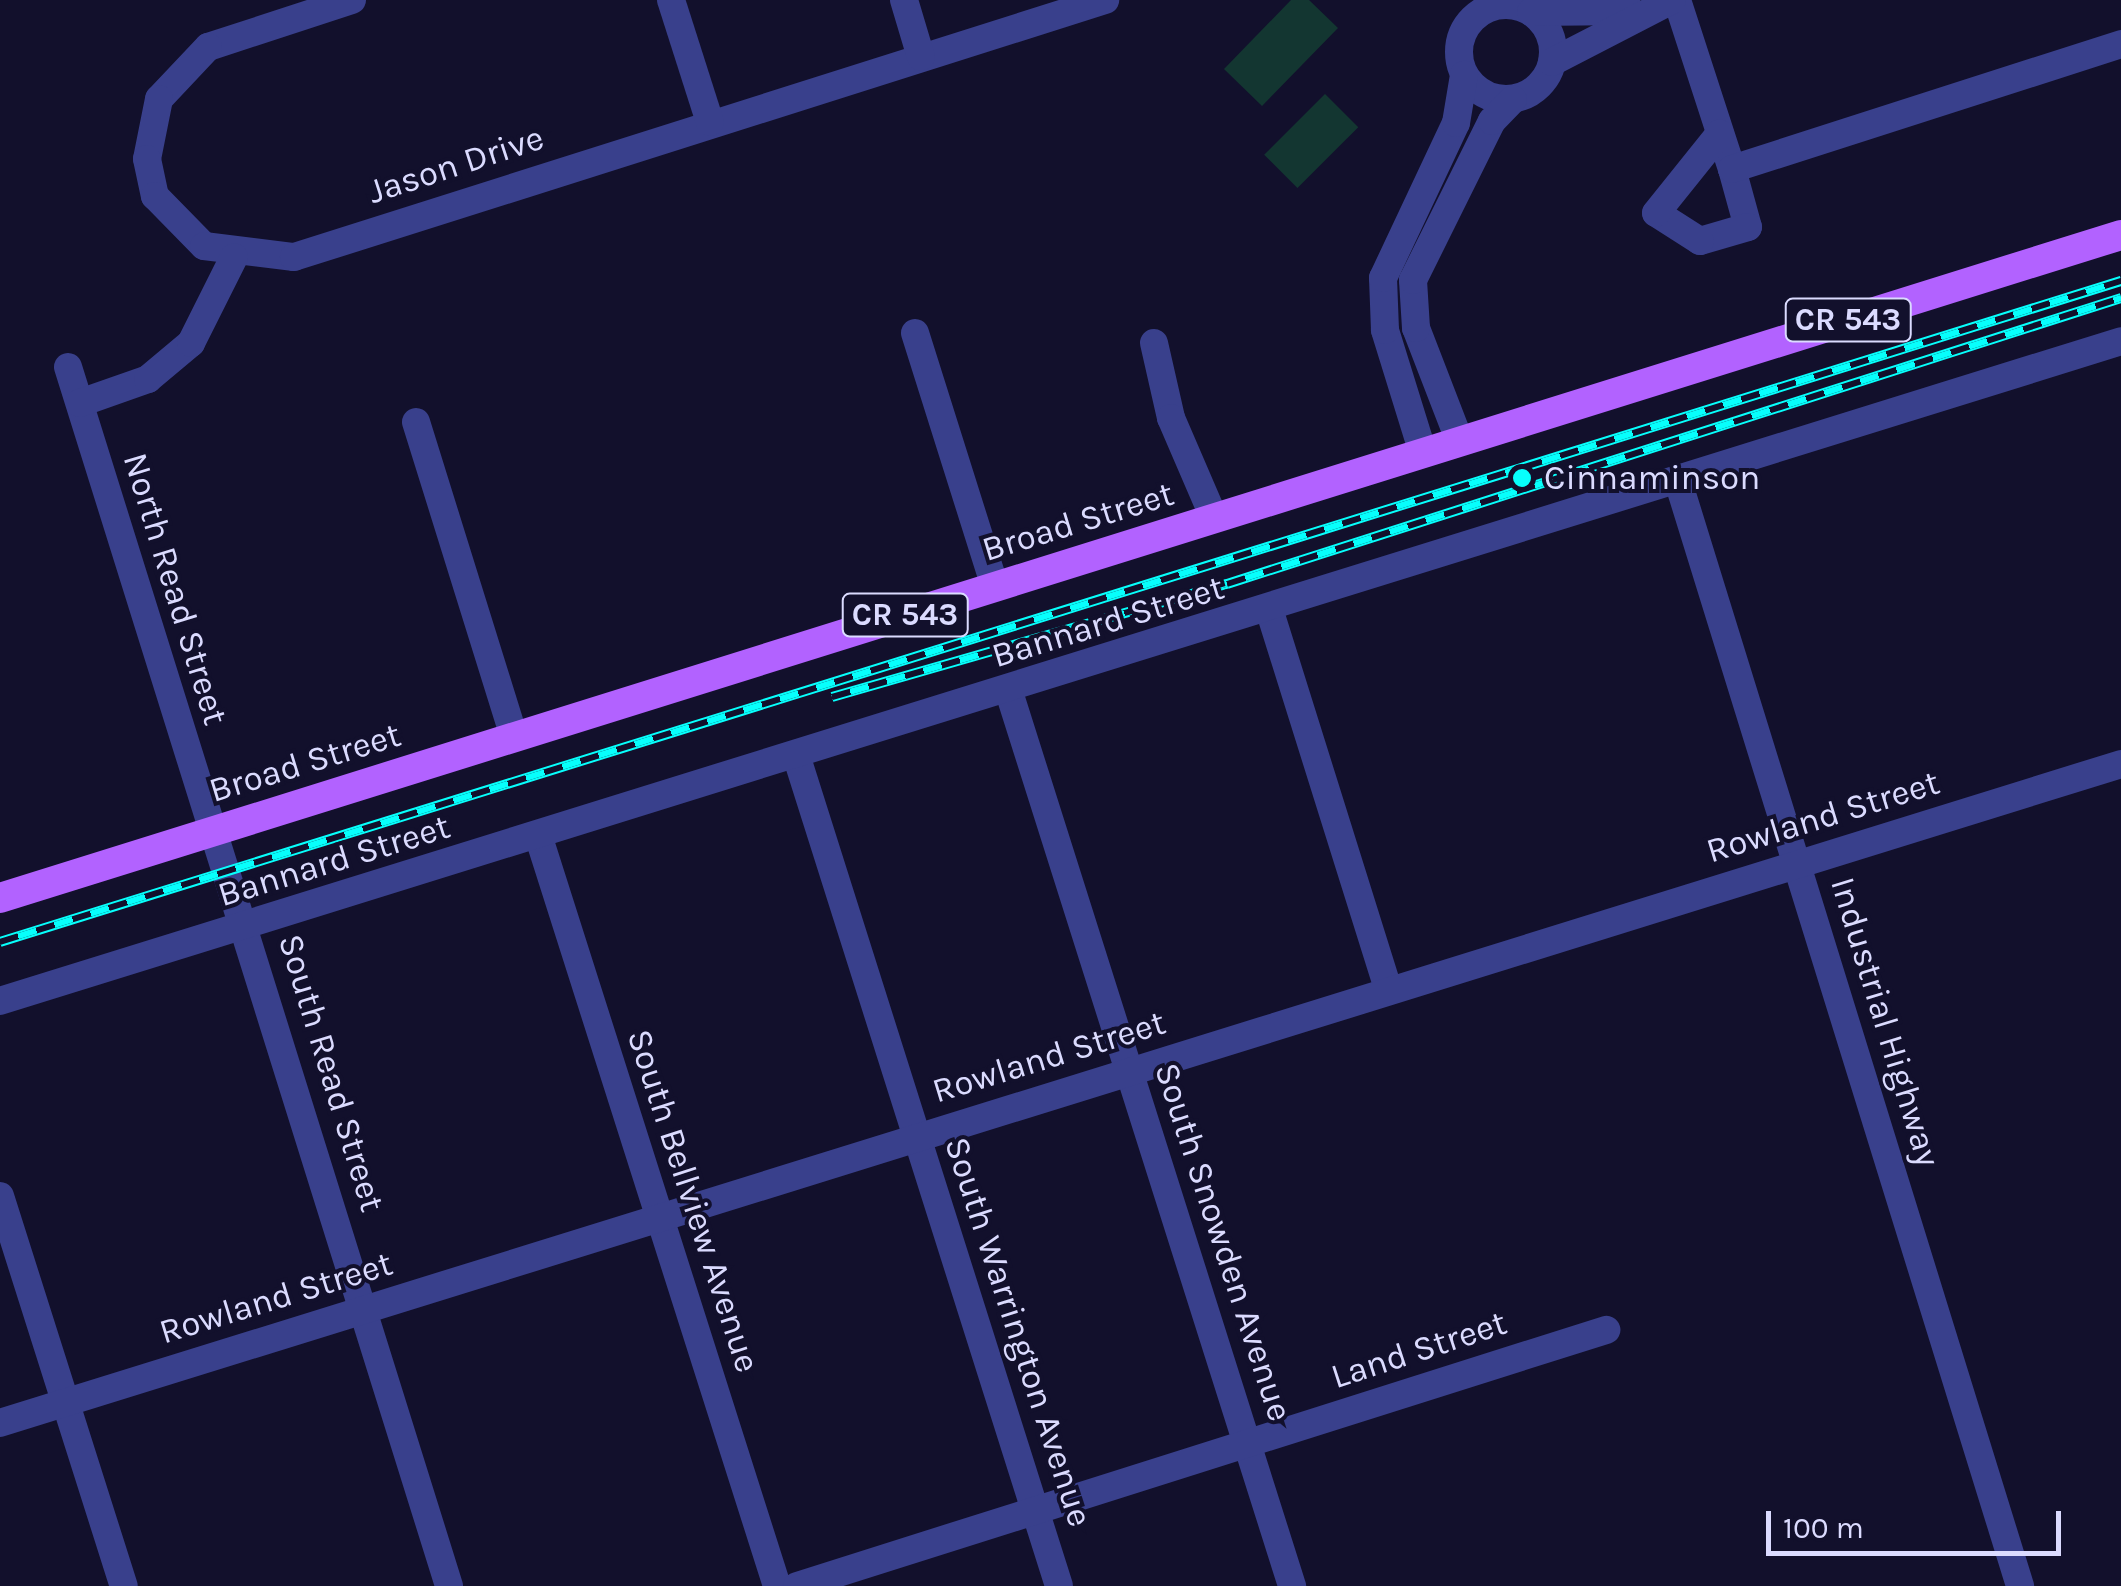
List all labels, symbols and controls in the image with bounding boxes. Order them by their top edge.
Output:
street label: Jason Drive [363,117,549,213]
road number: CR 543 [1783,293,1913,347]
street label: North Read Street [114,448,236,730]
place label: Cinnaminson [1544,457,1760,499]
marker: Cinnaminson [1509,465,1535,491]
street label: Broad Street [977,473,1179,571]
street label: Bannard Street [987,567,1229,677]
road number: CR 543 [840,588,970,642]
street label: Broad Street [204,714,406,812]
street label: Rowland Street [1702,762,1944,872]
street label: Bannard Street [213,806,455,916]
street label: Industrial Highway [1821,872,1949,1172]
street label: South Read Street [269,929,393,1217]
street label: Rowland Street [928,1002,1170,1112]
street label: South Bellview Avenue [618,1024,768,1378]
street label: South Snowden Avenue [1145,1058,1301,1426]
street label: South Warrington Avenue [935,1132,1101,1532]
street label: Rowland Street [155,1243,397,1353]
street label: Land Street [1326,1302,1512,1398]
scale bar [1771,1491,2066,1553]
text: 100 m [1783,1510,1864,1546]

